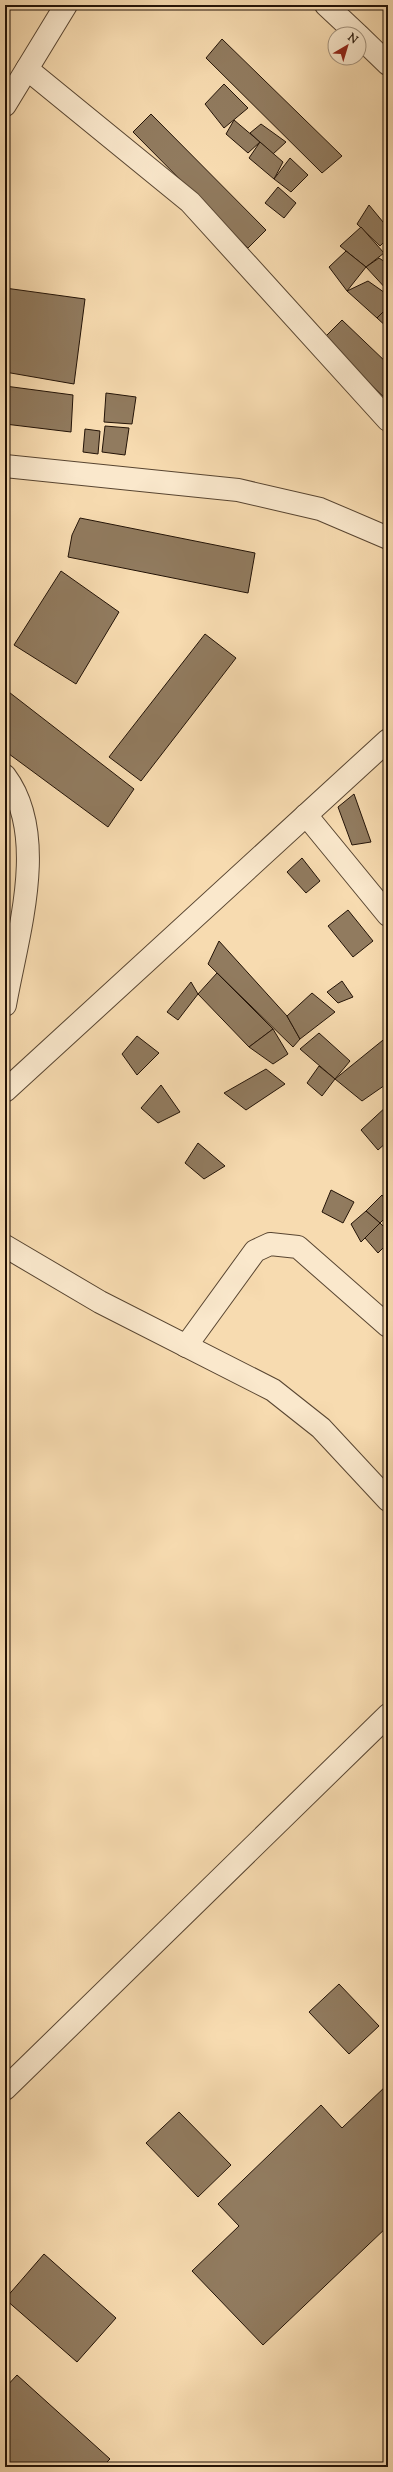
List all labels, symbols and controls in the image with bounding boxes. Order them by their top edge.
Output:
north arrow [327,26,367,66]
text: N [343,29,361,48]

